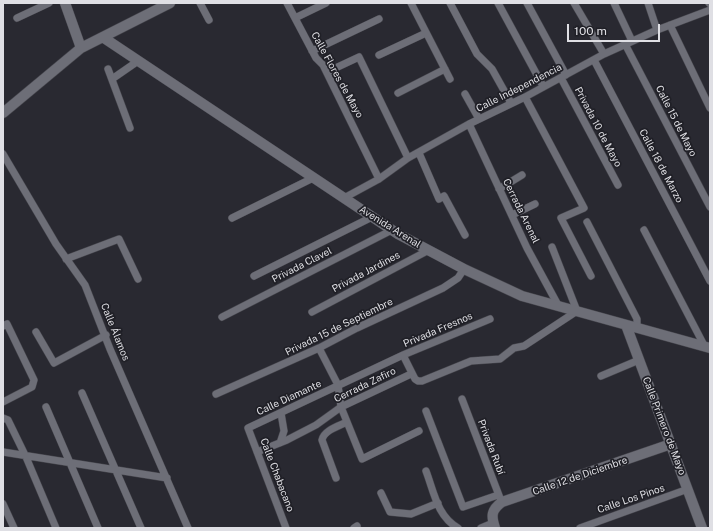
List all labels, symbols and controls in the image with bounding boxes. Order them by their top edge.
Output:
scale bar [569,16,662,42]
text: 100 m [574,24,607,38]
street label: Calle Flores de Mayo [308,30,366,120]
street label: Calle Independencia [474,61,564,115]
street label: Calle 15 de Mayo [653,83,699,159]
street label: Privada 10 de Mayo [572,85,624,169]
street label: Calle 18 de Marzo [636,127,686,205]
street label: Cerrada Arenal [500,177,542,245]
street label: Avenida Arenal [357,203,423,251]
street label: Privada Clavel [270,245,334,285]
street label: Privada Jardines [330,249,402,295]
street label: Privada 15 de Septiembre [283,296,395,358]
street label: Calle Álamos [98,301,132,363]
street label: Privada Fresnos [402,310,474,350]
street label: Cerrada Zafiro [332,365,398,405]
street label: Calle Primero de Mayo [640,375,688,477]
street label: Calle Diamante [255,378,323,418]
street label: Privada Rubí [475,418,507,476]
street label: Calle Chabacano [257,436,297,514]
street label: Calle 12 de Diciembre [531,454,629,498]
street label: Calle Los Pinos [596,482,666,516]

